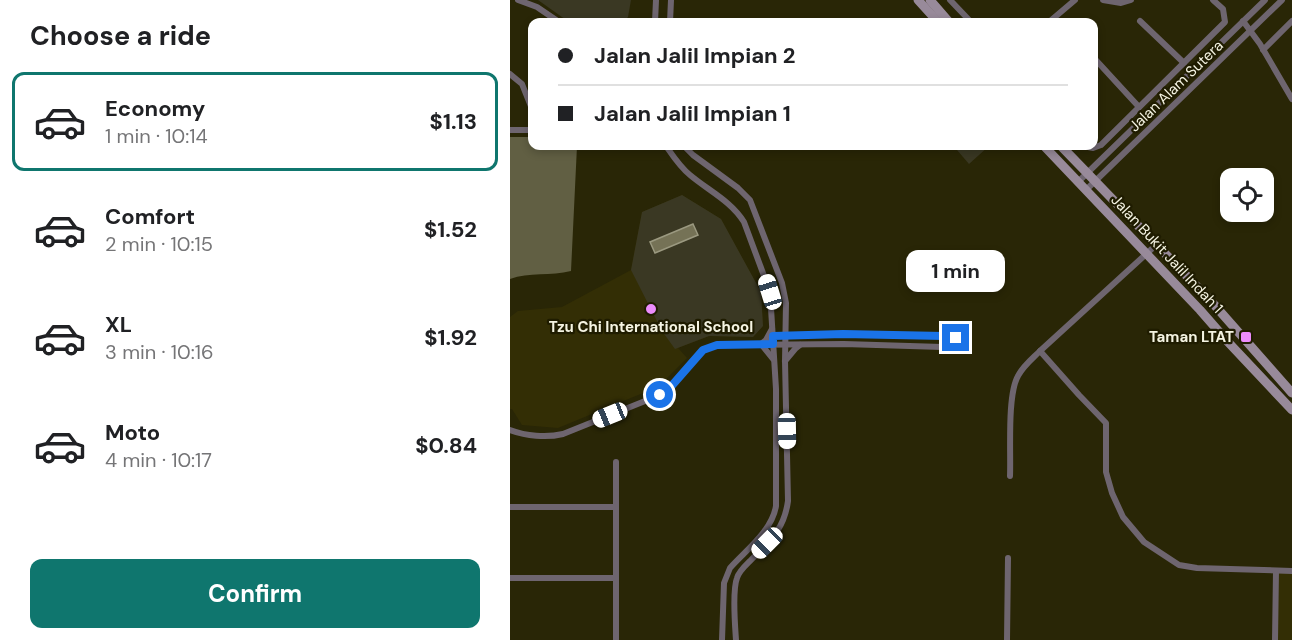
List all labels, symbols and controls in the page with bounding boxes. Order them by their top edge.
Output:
text: Choose a ride [30,18,211,53]
street label: Jalan Alam Sutera [1125,36,1227,136]
text: Jalan Jalil Impian 2 [594,41,796,70]
text: Economy [105,94,205,123]
icon: car [33,95,87,149]
text: Jalan Jalil Impian 1 [594,99,791,128]
text: $1.13 [430,107,477,136]
text: 1 min · 10:14 [105,123,208,149]
map controls [1220,168,1274,222]
button: locate [1220,168,1274,222]
street label: Jalan Bukit Jalil Indah 1 [1107,190,1227,318]
text: Comfort [105,202,195,231]
icon: car [33,203,87,257]
text: $1.52 [424,215,477,244]
text: 2 min · 10:15 [105,231,213,257]
callout: 1 min [906,251,1006,293]
text: 1 min [931,258,980,284]
car [756,272,784,312]
marker: Tzu Chi International School [644,302,658,316]
text: XL [105,310,132,339]
icon: car [33,311,87,365]
place label: Tzu Chi International School [549,317,753,337]
text: $1.92 [424,323,477,352]
route end [942,324,969,351]
place label: Taman LTAT [1149,327,1234,347]
marker: Taman LTAT [1239,330,1253,344]
text: 3 min · 10:16 [105,339,214,365]
route start [646,381,673,408]
car [590,400,630,430]
car [778,413,796,449]
text: Moto [105,418,160,447]
icon: car [33,419,87,473]
text: $0.84 [415,431,477,460]
text: 4 min · 10:17 [105,447,212,473]
car [748,524,786,562]
button: Confirm [30,559,480,628]

